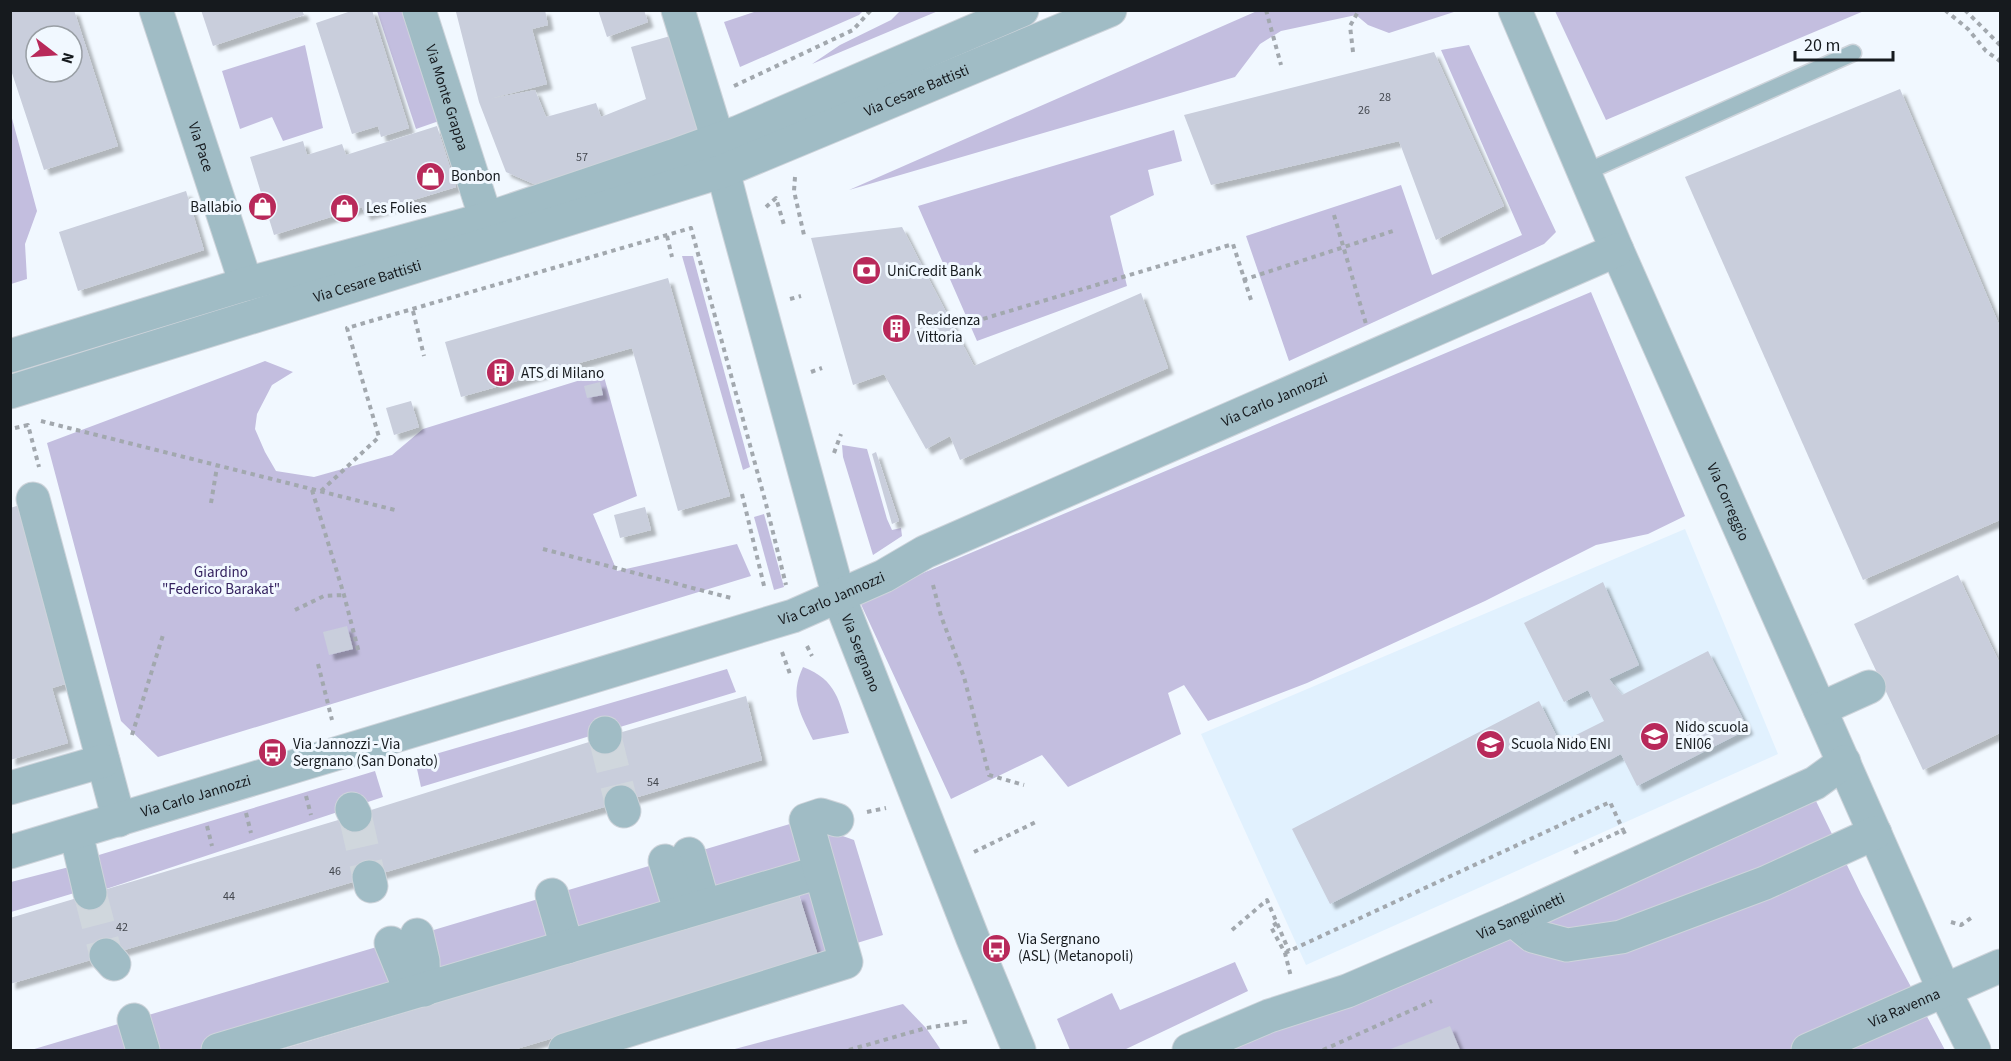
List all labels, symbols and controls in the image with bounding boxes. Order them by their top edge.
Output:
north arrow [24,24,84,84]
scale bar [1795,24,1892,62]
text: 20 m [1804,33,1840,58]
street label: Via Monte Grappa [420,42,474,153]
text: N [55,50,79,66]
street label: Via Cesare Battisti [861,59,972,122]
house number: 28 [1379,89,1391,106]
house number: 26 [1358,102,1370,119]
street label: Via Pace [183,119,219,175]
house number: 57 [576,149,588,166]
shop icon: Bonbon [414,160,446,192]
place label: Bonbon [451,166,501,187]
shop icon: Ballabio [247,191,279,223]
shop icon: Les Folies [329,192,361,224]
place label: Ballabio [190,197,242,218]
place label: Les Folies [366,198,426,219]
street label: Via Cesare Battisti [311,255,424,308]
bank icon: UniCredit Bank [850,255,882,287]
place label: UniCredit Bank [887,261,982,282]
place label: Residenza Vittoria [917,310,980,348]
building icon: Residenza Vittoria [880,313,912,345]
building icon: ATS di Milano [484,357,516,389]
place label: ATS di Milano [521,363,604,384]
street label: Via Carlo Jannozzi [1218,367,1331,432]
street label: Via Correggio [1702,459,1755,544]
park label: Giardino "Federico Barakat" [162,562,280,600]
street label: Via Carlo Jannozzi [776,566,888,630]
street label: Via Sergnano [836,611,886,695]
place label: Nido scuola ENI06 [1675,717,1749,755]
school or university icon: Nido scuola ENI06 [1638,720,1670,752]
school or university icon: Scuola Nido ENI [1474,728,1506,760]
place label: Via Jannozzi - Via Sergnano (San Donato) [293,734,438,772]
place label: Scuola Nido ENI [1511,734,1611,755]
bus stop icon: Via Jannozzi - Via Sergnano (San Donato) [256,737,288,769]
street label: Via Carlo Jannozzi [138,770,253,823]
house number: 54 [647,774,659,791]
house number: 46 [329,863,341,880]
street label: Via Sanguinetti [1473,887,1568,945]
house number: 44 [223,888,235,905]
house number: 42 [116,919,128,936]
place label: Via Sergnano (ASL) (Metanopoli) [1018,929,1133,967]
bus stop icon: Via Sergnano (ASL) (Metanopoli) [981,932,1013,964]
street label: Via Ravenna [1865,983,1943,1033]

